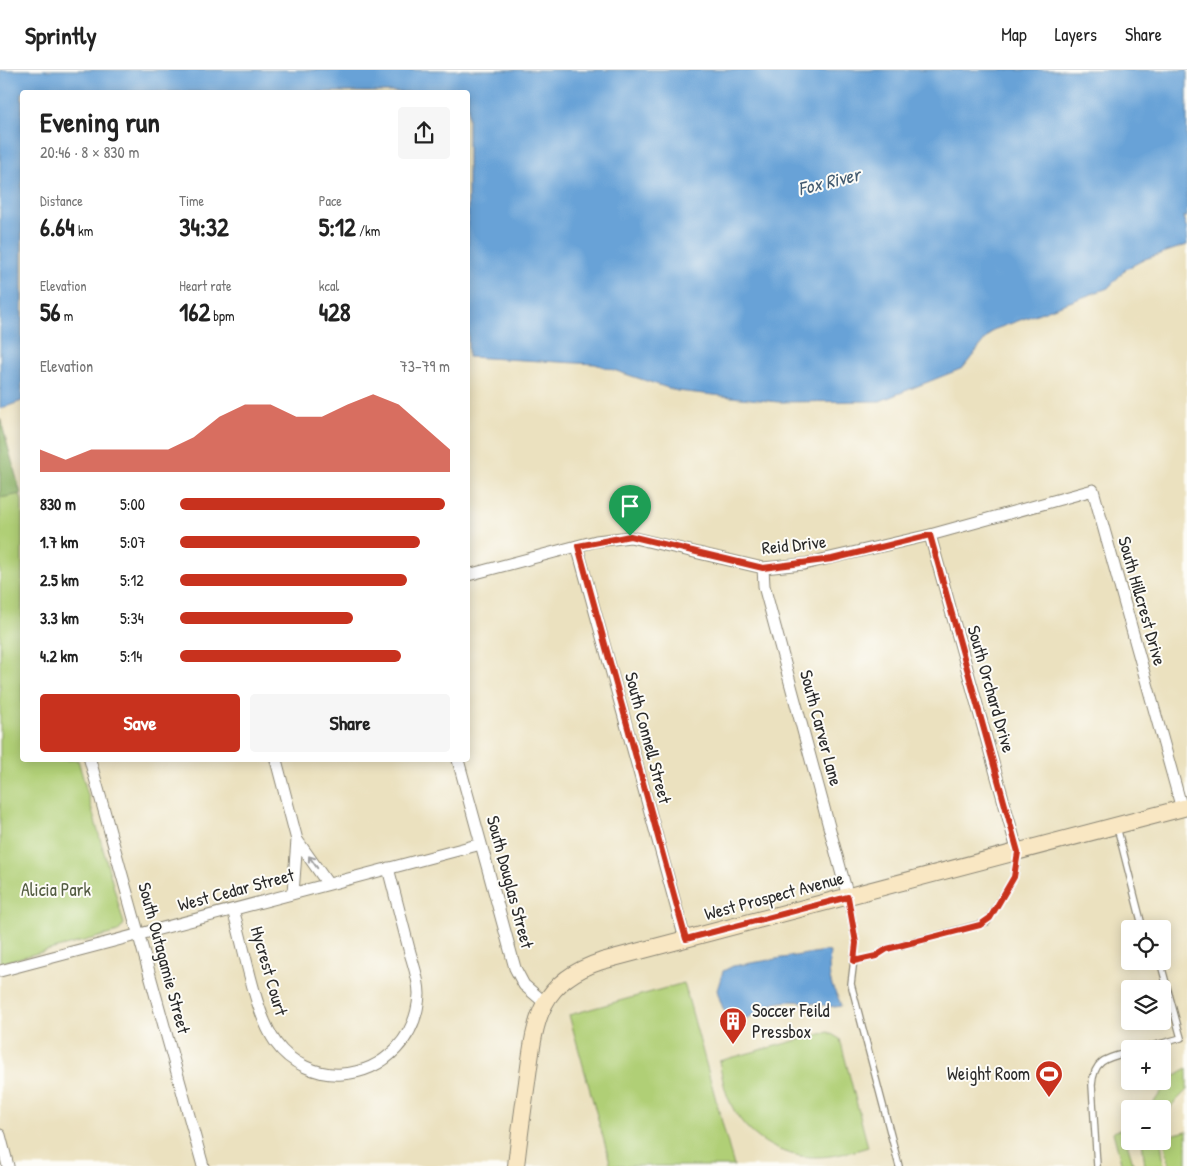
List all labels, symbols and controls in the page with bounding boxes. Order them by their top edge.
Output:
text: Sprintly [25,19,97,51]
text: Map [1001,22,1027,47]
text: Layers [1055,22,1097,47]
text: Share [1125,22,1162,47]
text: Evening run [40,103,160,141]
button: share [398,107,450,159]
text: 20:46 · 8 × 830 m [40,141,139,163]
water label: Fox River [795,160,865,201]
text: Distance [40,191,83,210]
text: Time [179,191,204,210]
text: Pace [319,191,342,210]
text: 6.64 [40,210,75,244]
text: 34:32 [179,210,229,244]
text: 5:12 [319,210,356,244]
text: km [75,221,93,240]
text: /km [356,221,380,240]
text: Elevation [40,276,87,295]
text: Heart rate [179,276,232,295]
text: kcal [319,276,339,295]
text: 56 [40,295,61,329]
text: 162 [179,295,210,329]
text: 428 [319,295,351,329]
text: m [61,306,73,325]
text: bpm [210,306,235,325]
text: Elevation [40,355,93,377]
text: 73–79 m [400,355,450,377]
pin [609,485,651,536]
icon: arrive [616,492,644,520]
text: 830 m [40,493,76,515]
text: 5:00 [120,493,145,515]
street label: Reid Drive [761,529,827,560]
text: 1.7 km [40,531,78,553]
text: 5:07 [120,531,146,553]
street label: South Hillcrest Drive [1112,533,1173,668]
text: 2.5 km [40,569,79,591]
text: 5:12 [120,569,144,591]
text: 3.3 km [40,607,79,629]
text: 5:34 [120,607,144,629]
street label: South Orchard Drive [961,622,1022,755]
text: 4.2 km [40,645,78,667]
text: 5:14 [120,645,142,667]
street label: South Carver Lane [794,667,849,789]
street label: South Connell Street [619,669,678,807]
button: Save [40,694,240,752]
button: Share [250,694,450,752]
street label: South Douglas Street [481,813,540,952]
one-way arrow [308,855,318,869]
street label: West Cedar Street [175,862,298,917]
street label: West Prospect Avenue [702,865,846,926]
park label: Alicia Park [21,877,91,902]
street label: South Outagamie Street [132,879,197,1037]
map controls [1121,920,1171,1150]
button: locate [1121,920,1171,970]
street label: Hycrest Court [245,923,294,1019]
button: layers [1121,980,1171,1030]
place label: Soccer Feild Pressbox [752,998,829,1044]
building icon: Soccer Feild Pressbox [718,1006,748,1045]
button: + [1121,1040,1171,1090]
sports icon: Weight Room [1034,1059,1064,1098]
place label: Weight Room [947,1061,1030,1086]
button: − [1121,1100,1171,1150]

